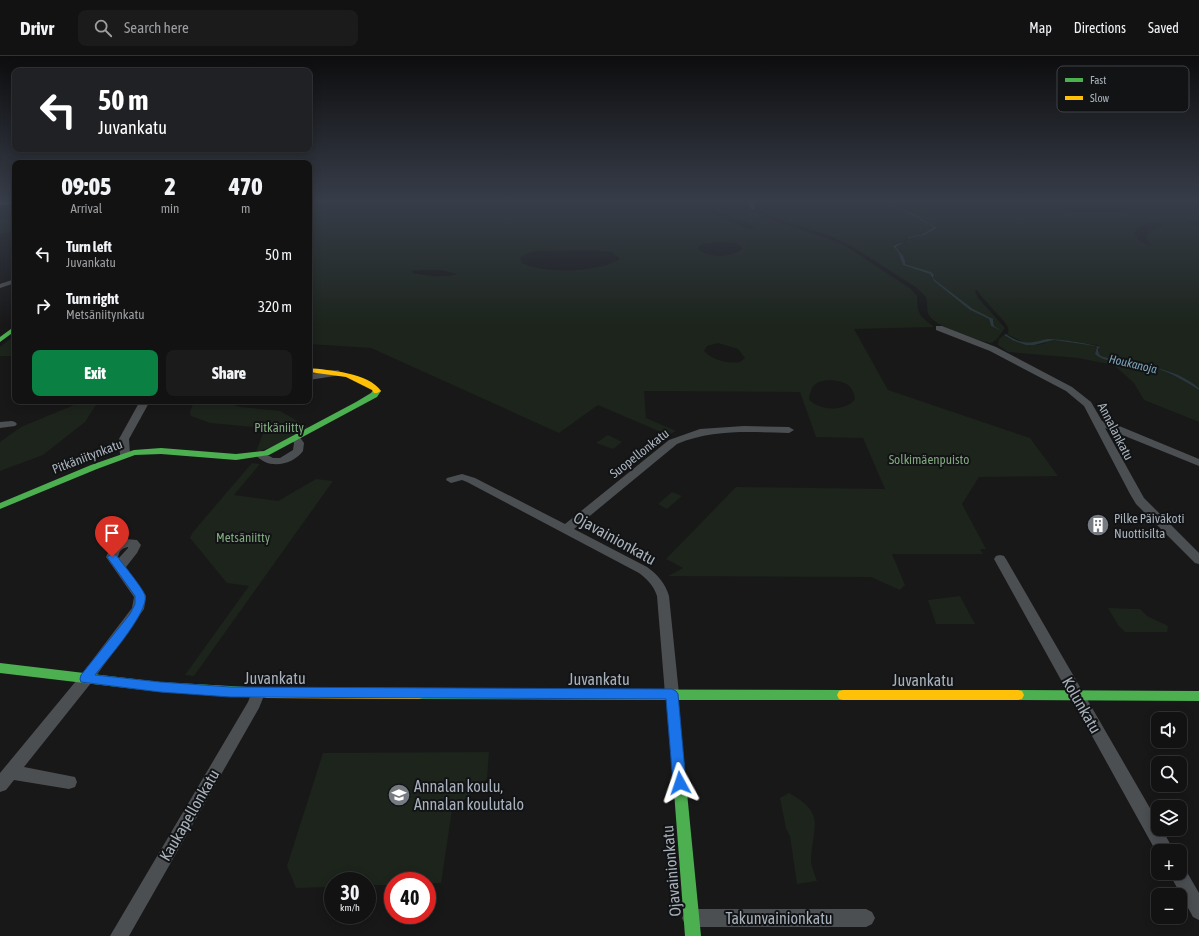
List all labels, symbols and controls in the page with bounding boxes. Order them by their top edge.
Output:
search box [78,10,358,46]
text: Drivr [20,17,54,39]
icon: search [92,17,114,39]
text: Search here [124,19,189,36]
text: Map [1029,20,1052,36]
text: Directions [1074,20,1126,36]
text: Saved [1148,20,1179,36]
legend [1057,66,1189,112]
text: Fast [1090,74,1106,86]
icon: left [32,84,84,136]
text: 50 m [98,84,148,116]
text: Slow [1090,92,1109,104]
text: Juvankatu [98,117,167,138]
text: 09:05 [61,173,111,200]
text: 2 [164,173,176,200]
text: 470 [229,173,263,200]
text: Arrival [70,201,102,216]
text: min [161,201,179,216]
text: m [241,201,250,216]
text: Turn left [66,238,112,255]
icon: left [32,243,54,265]
text: 50 m [265,246,292,263]
text: Juvankatu [66,255,116,270]
text: Turn right [66,290,119,307]
icon: right [32,295,54,317]
text: 320 m [258,298,292,315]
text: Metsäniitynkatu [66,307,144,322]
button: Exit [32,350,158,396]
button: Share [166,350,292,396]
water label: Houkanoja [1108,352,1159,376]
street label: Annalankatu [1095,400,1136,463]
park label: Pitkäniitty [254,420,305,435]
street label: Suopellonkatu [607,426,672,481]
street label: Pitkäniitynkatu [50,436,124,477]
park label: Solkimäenpuisto [889,452,969,467]
street label: Ojavainionkatu [570,508,659,569]
place label: Pilke Päiväkoti Nuottisilta [1114,511,1184,541]
building icon: Pilke Päiväkoti Nuottisilta [1085,512,1111,538]
pin [95,516,129,557]
icon: arrive [101,522,123,544]
park label: Metsäniitty [216,530,271,545]
street label: Juvankatu [244,669,306,687]
street label: Juvankatu [568,670,630,688]
street label: Juvankatu [892,671,954,689]
street label: Kolunkatu [1059,674,1105,736]
map controls [1151,712,1187,924]
button: sound [1151,712,1187,748]
button: search [1151,756,1187,792]
position arrow [659,762,701,804]
street label: Kaukapellonkatu [156,766,223,864]
place label: Annalan koulu, Annalan koulutalo [414,777,524,813]
school or university icon: Annalan koulu, Annalan koulutalo [386,782,412,808]
button: layers [1151,800,1187,836]
street label: Ojavainionkatu [658,825,685,917]
button: + [1151,844,1187,880]
speed limit sign: 40 [384,872,436,924]
text: 30 [341,881,359,904]
button: − [1151,888,1187,924]
text: km/h [340,902,360,913]
street label: Takunvainionkatu [726,909,832,927]

